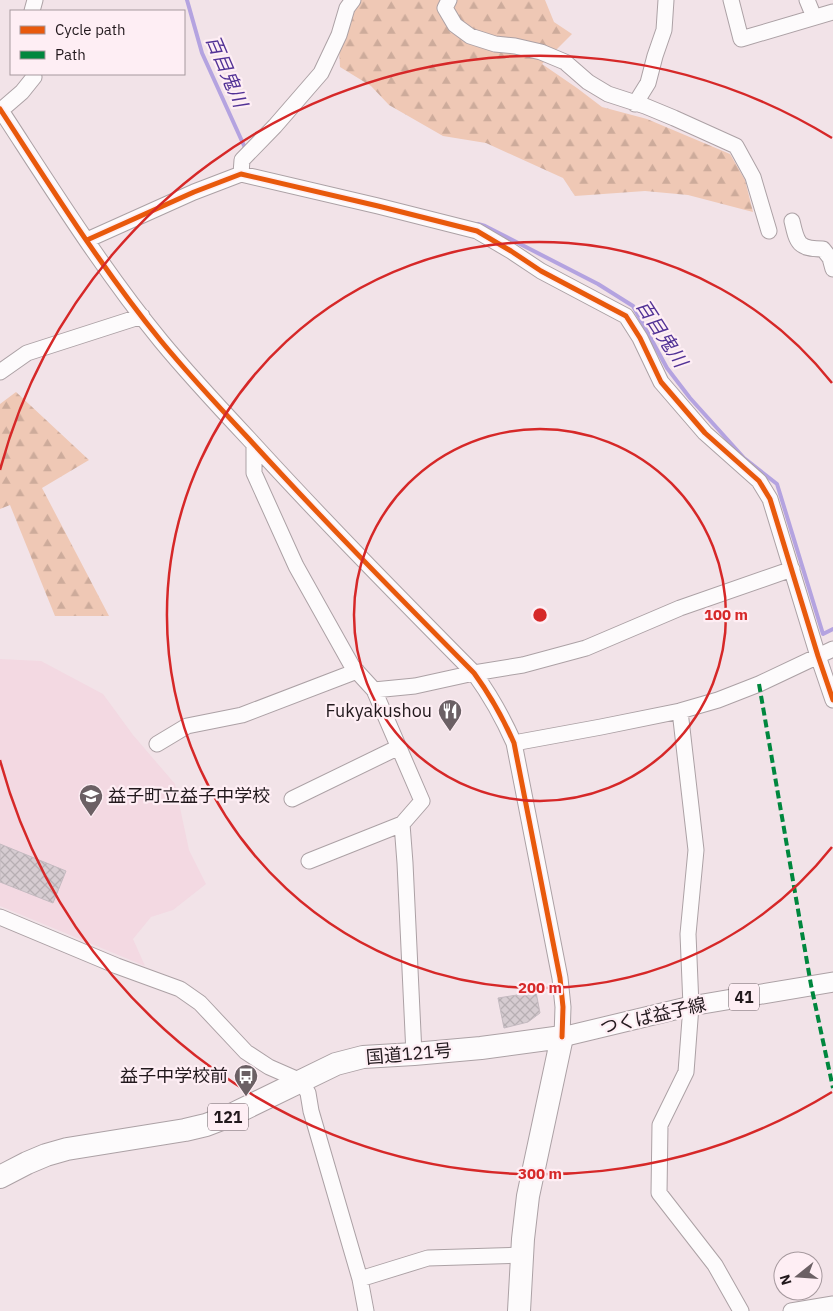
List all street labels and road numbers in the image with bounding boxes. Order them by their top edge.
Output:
road number: 41 [729,984,759,1010]
street label: つくば益子線 [598,992,708,1039]
street label: 国道121号 [365,1038,453,1069]
road number: 121 [208,1104,248,1130]

